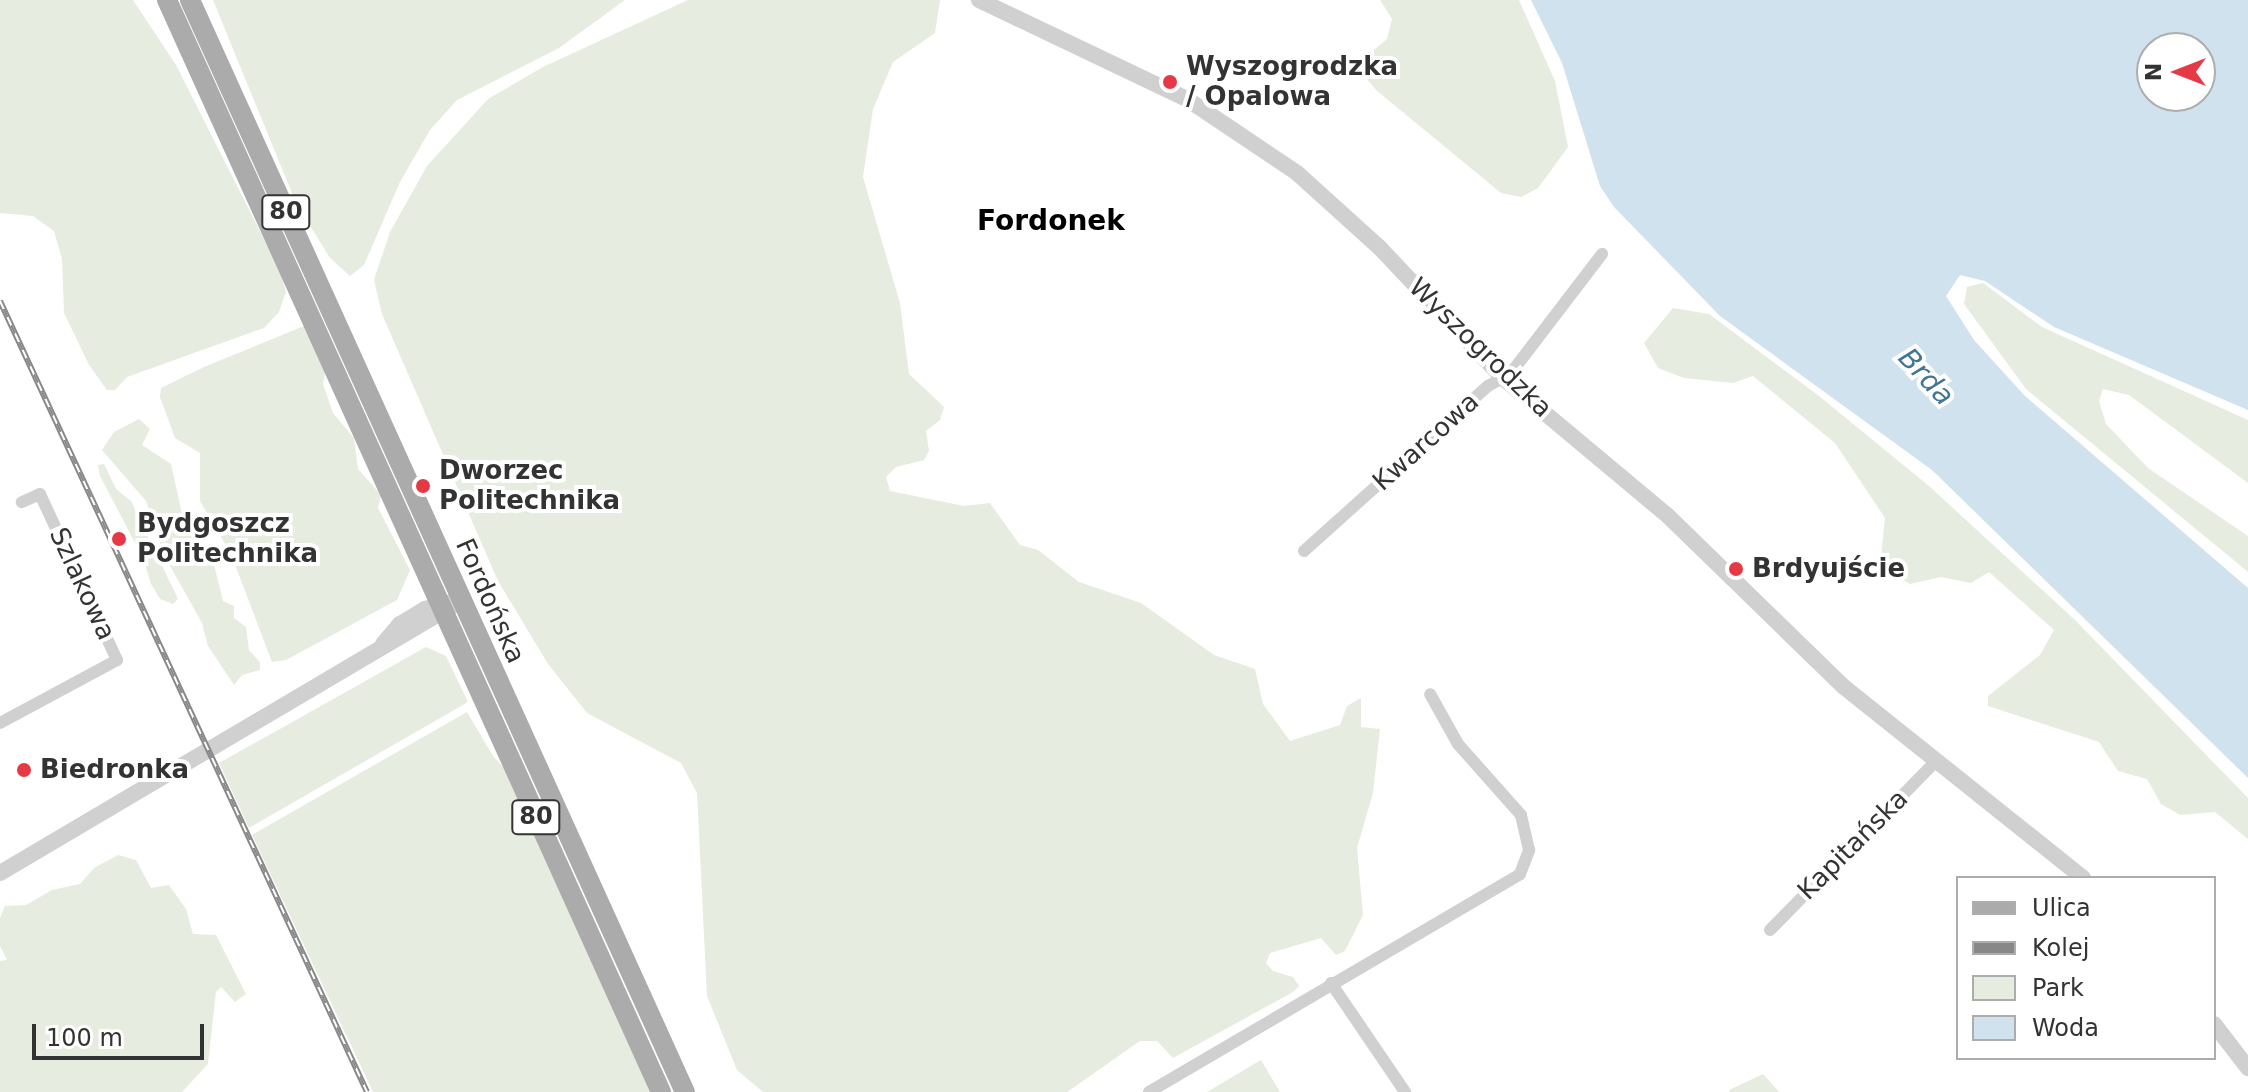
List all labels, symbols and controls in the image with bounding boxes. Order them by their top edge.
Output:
north arrow [2136,32,2216,112]
place label: Wyszogrodzka / Opalowa [1186,51,1398,112]
text: N [2141,63,2166,81]
marker: Wyszogrodzka / Opalowa [1161,73,1179,91]
road number: 80 [260,192,312,232]
district label: Fordonek [977,204,1125,238]
street label: Wyszogrodzka [1402,272,1558,424]
water label: Brda [1891,342,1961,412]
street label: Kwarcowa [1367,386,1485,498]
place label: Dworzec Politechnika [439,455,620,516]
marker: Dworzec Politechnika [414,477,432,495]
place label: Bydgoszcz Politechnika [137,508,318,570]
street label: Szlakowa [42,523,122,645]
marker: Bydgoszcz Politechnika [108,528,130,550]
street label: Fordońska [449,534,531,668]
place label: Brdyujście [1752,553,1905,585]
marker: Brdyujście [1727,560,1745,578]
place label: Biedronka [40,754,189,786]
marker: Biedronka [15,761,33,779]
street label: Kapitańska [1791,783,1915,907]
road number: 80 [510,797,562,837]
legend [1956,876,2216,1060]
text: Ulica [2032,894,2091,922]
text: Kolej [2032,934,2089,962]
text: Park [2032,974,2084,1002]
scale bar [36,1008,208,1058]
text: Woda [2032,1014,2099,1042]
text: 100 m [46,1024,123,1052]

